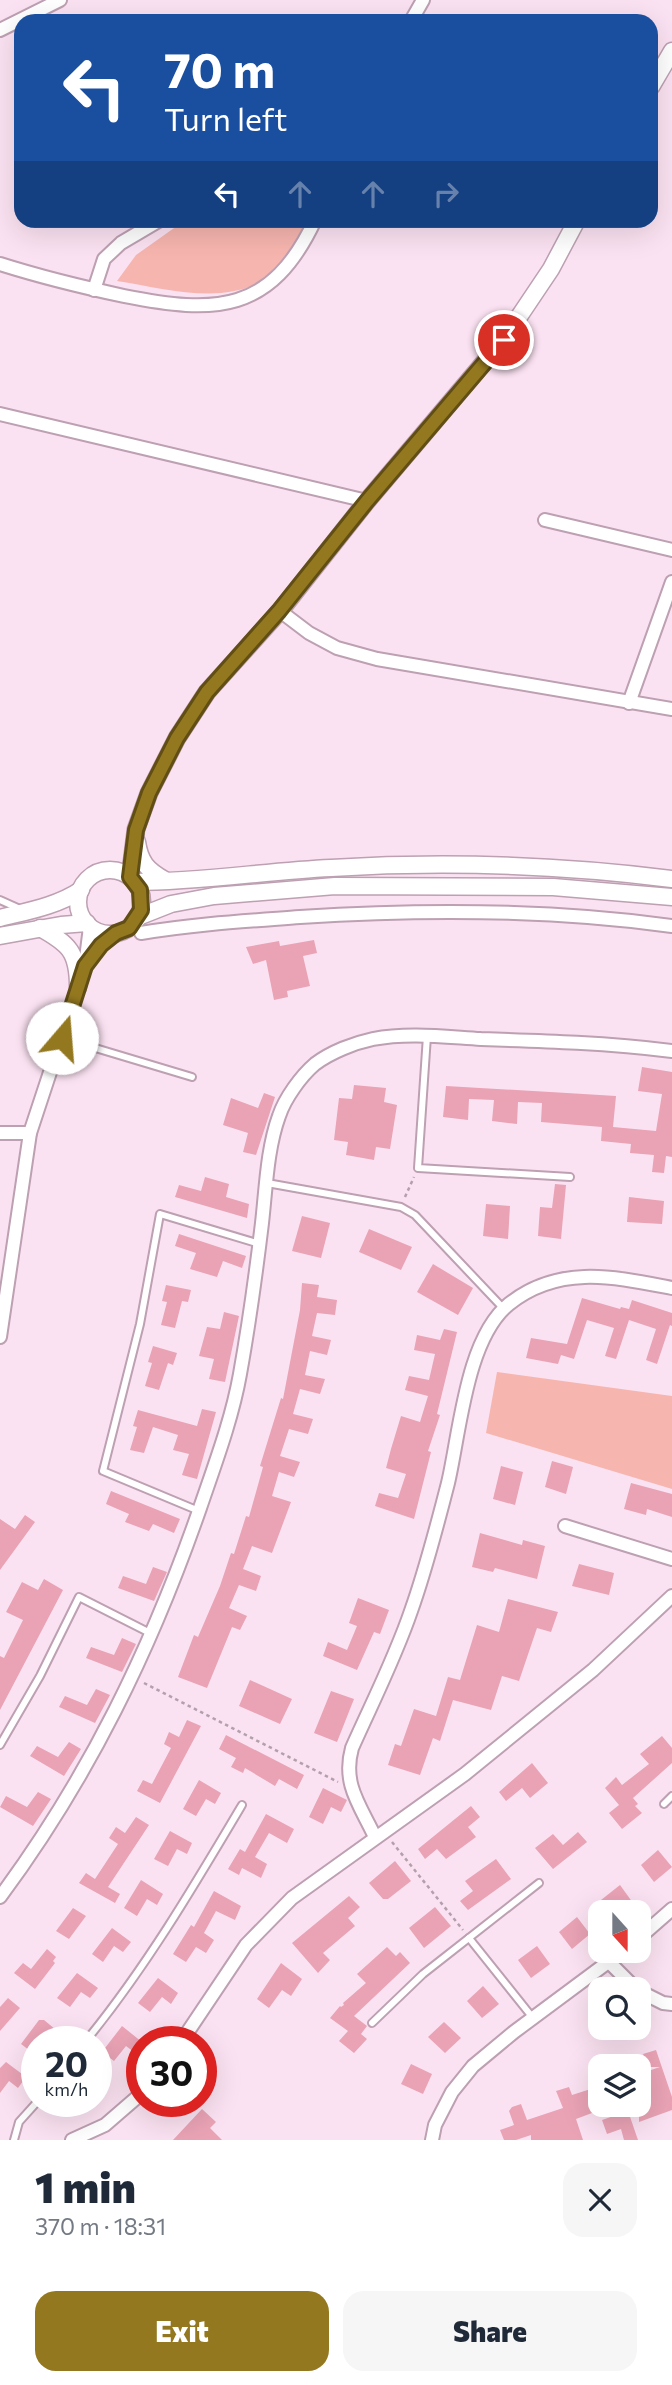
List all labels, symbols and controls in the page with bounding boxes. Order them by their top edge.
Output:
text: 70 m [164,38,275,98]
icon: left [49,42,140,133]
text: Turn left [164,98,288,138]
icon: left [208,175,246,213]
icon: ahead [281,175,319,213]
icon: ahead [354,175,392,213]
icon: right [427,175,465,213]
pin [474,310,534,370]
icon: arrive [485,321,523,359]
position arrow [25,1001,99,1075]
north arrow [588,1900,651,1964]
map controls [588,1900,651,2117]
button: search [588,1977,651,2040]
speed limit sign: 30 [126,2026,217,2117]
text: 20 [45,2041,88,2084]
button: layers [588,2054,651,2117]
text: km/h [45,2078,88,2100]
text: 1 min [35,2160,136,2212]
button: close [563,2163,637,2237]
text: 370 m · 18:31 [35,2212,166,2240]
button: Exit [35,2291,329,2371]
button: Share [343,2291,637,2371]

